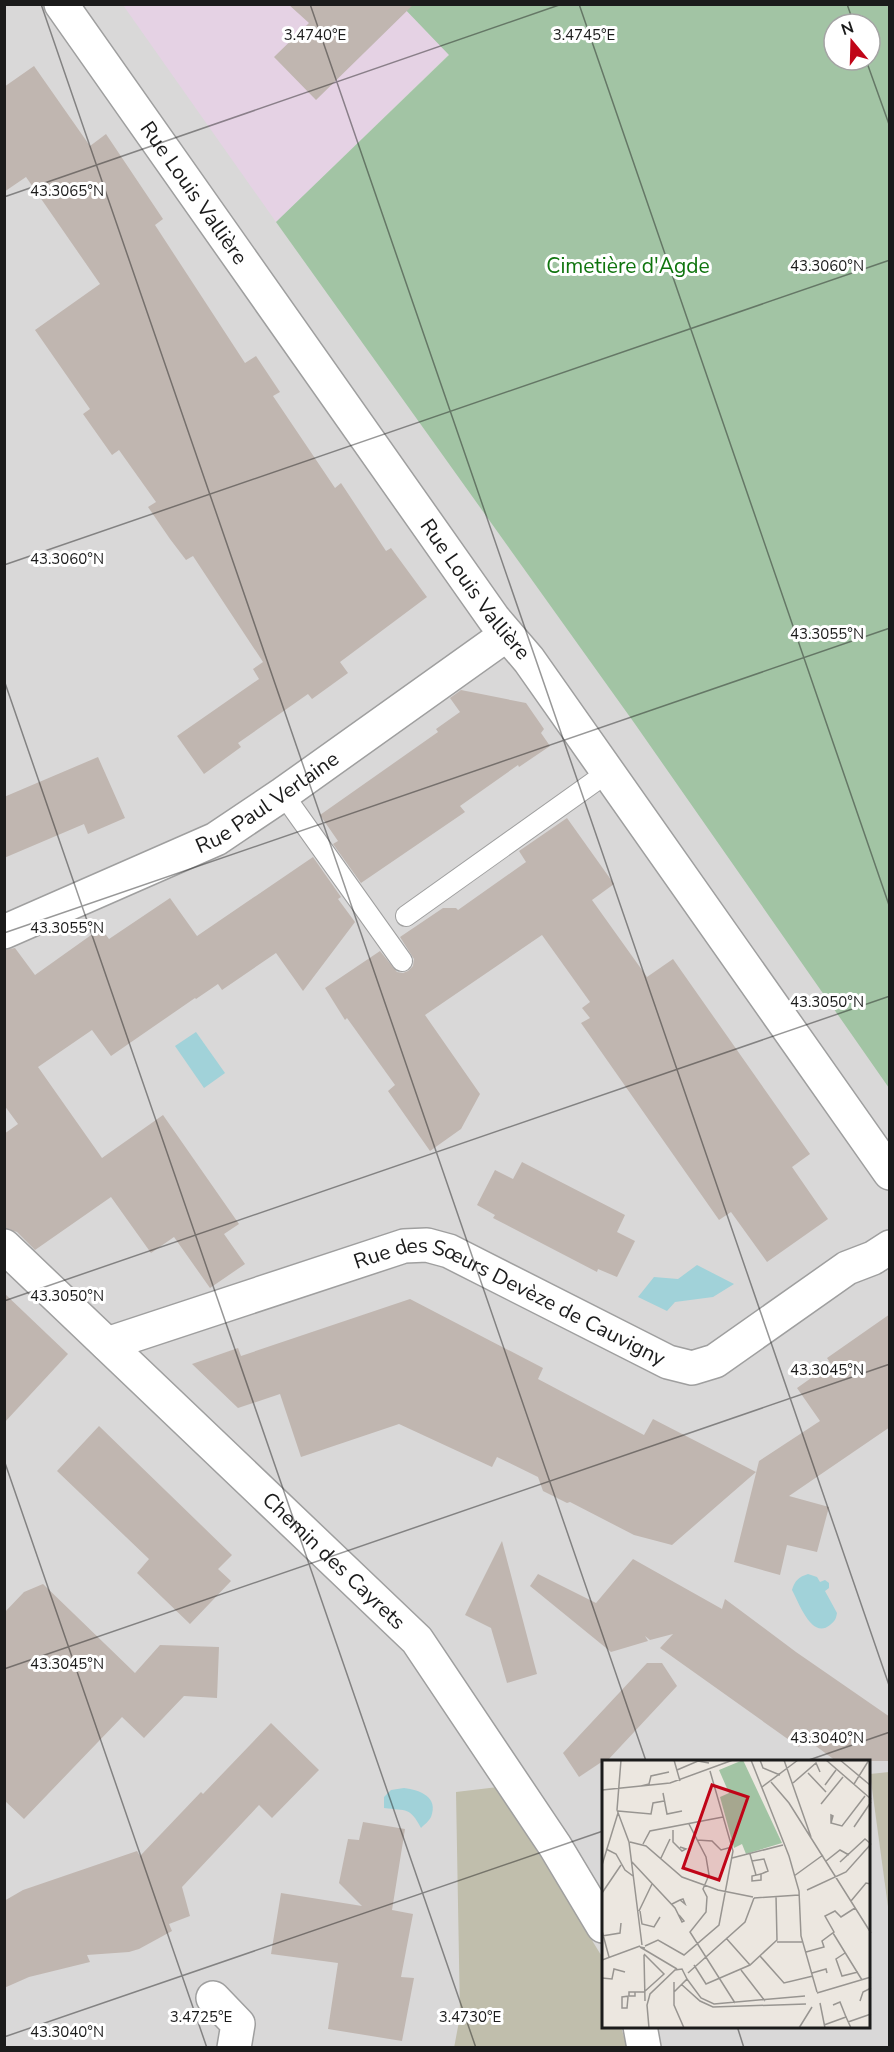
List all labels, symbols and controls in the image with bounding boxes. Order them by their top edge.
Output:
north arrow [822,12,882,72]
text: N [838,16,857,41]
text: 3.4740°E [284,25,346,45]
text: 3.4745°E [553,25,615,45]
street label: Rue Louis Vallière [134,116,254,270]
text: 43.3065°N [30,181,104,201]
park label: Cimetière d'Agde [546,252,710,280]
text: 43.3060°N [790,256,864,276]
street label: Rue Louis Vallière [414,513,537,666]
text: 43.3060°N [30,549,104,569]
text: 43.3055°N [790,624,864,644]
street label: Rue Paul Verlaine [191,745,344,860]
text: 43.3055°N [30,918,104,938]
text: 43.3050°N [790,992,864,1012]
street label: Rue des Sœurs Devèze de Cauvigny [350,1231,670,1372]
text: 43.3050°N [30,1286,104,1306]
text: 43.3045°N [790,1360,864,1380]
street label: Chemin des Cayrets [256,1486,412,1636]
text: 43.3045°N [30,1654,104,1674]
text: 43.3040°N [790,1728,864,1748]
inset map [602,1760,870,2028]
text: 3.4725°E [170,2007,232,2027]
text: 3.4730°E [439,2007,501,2027]
text: 43.3040°N [30,2022,104,2042]

